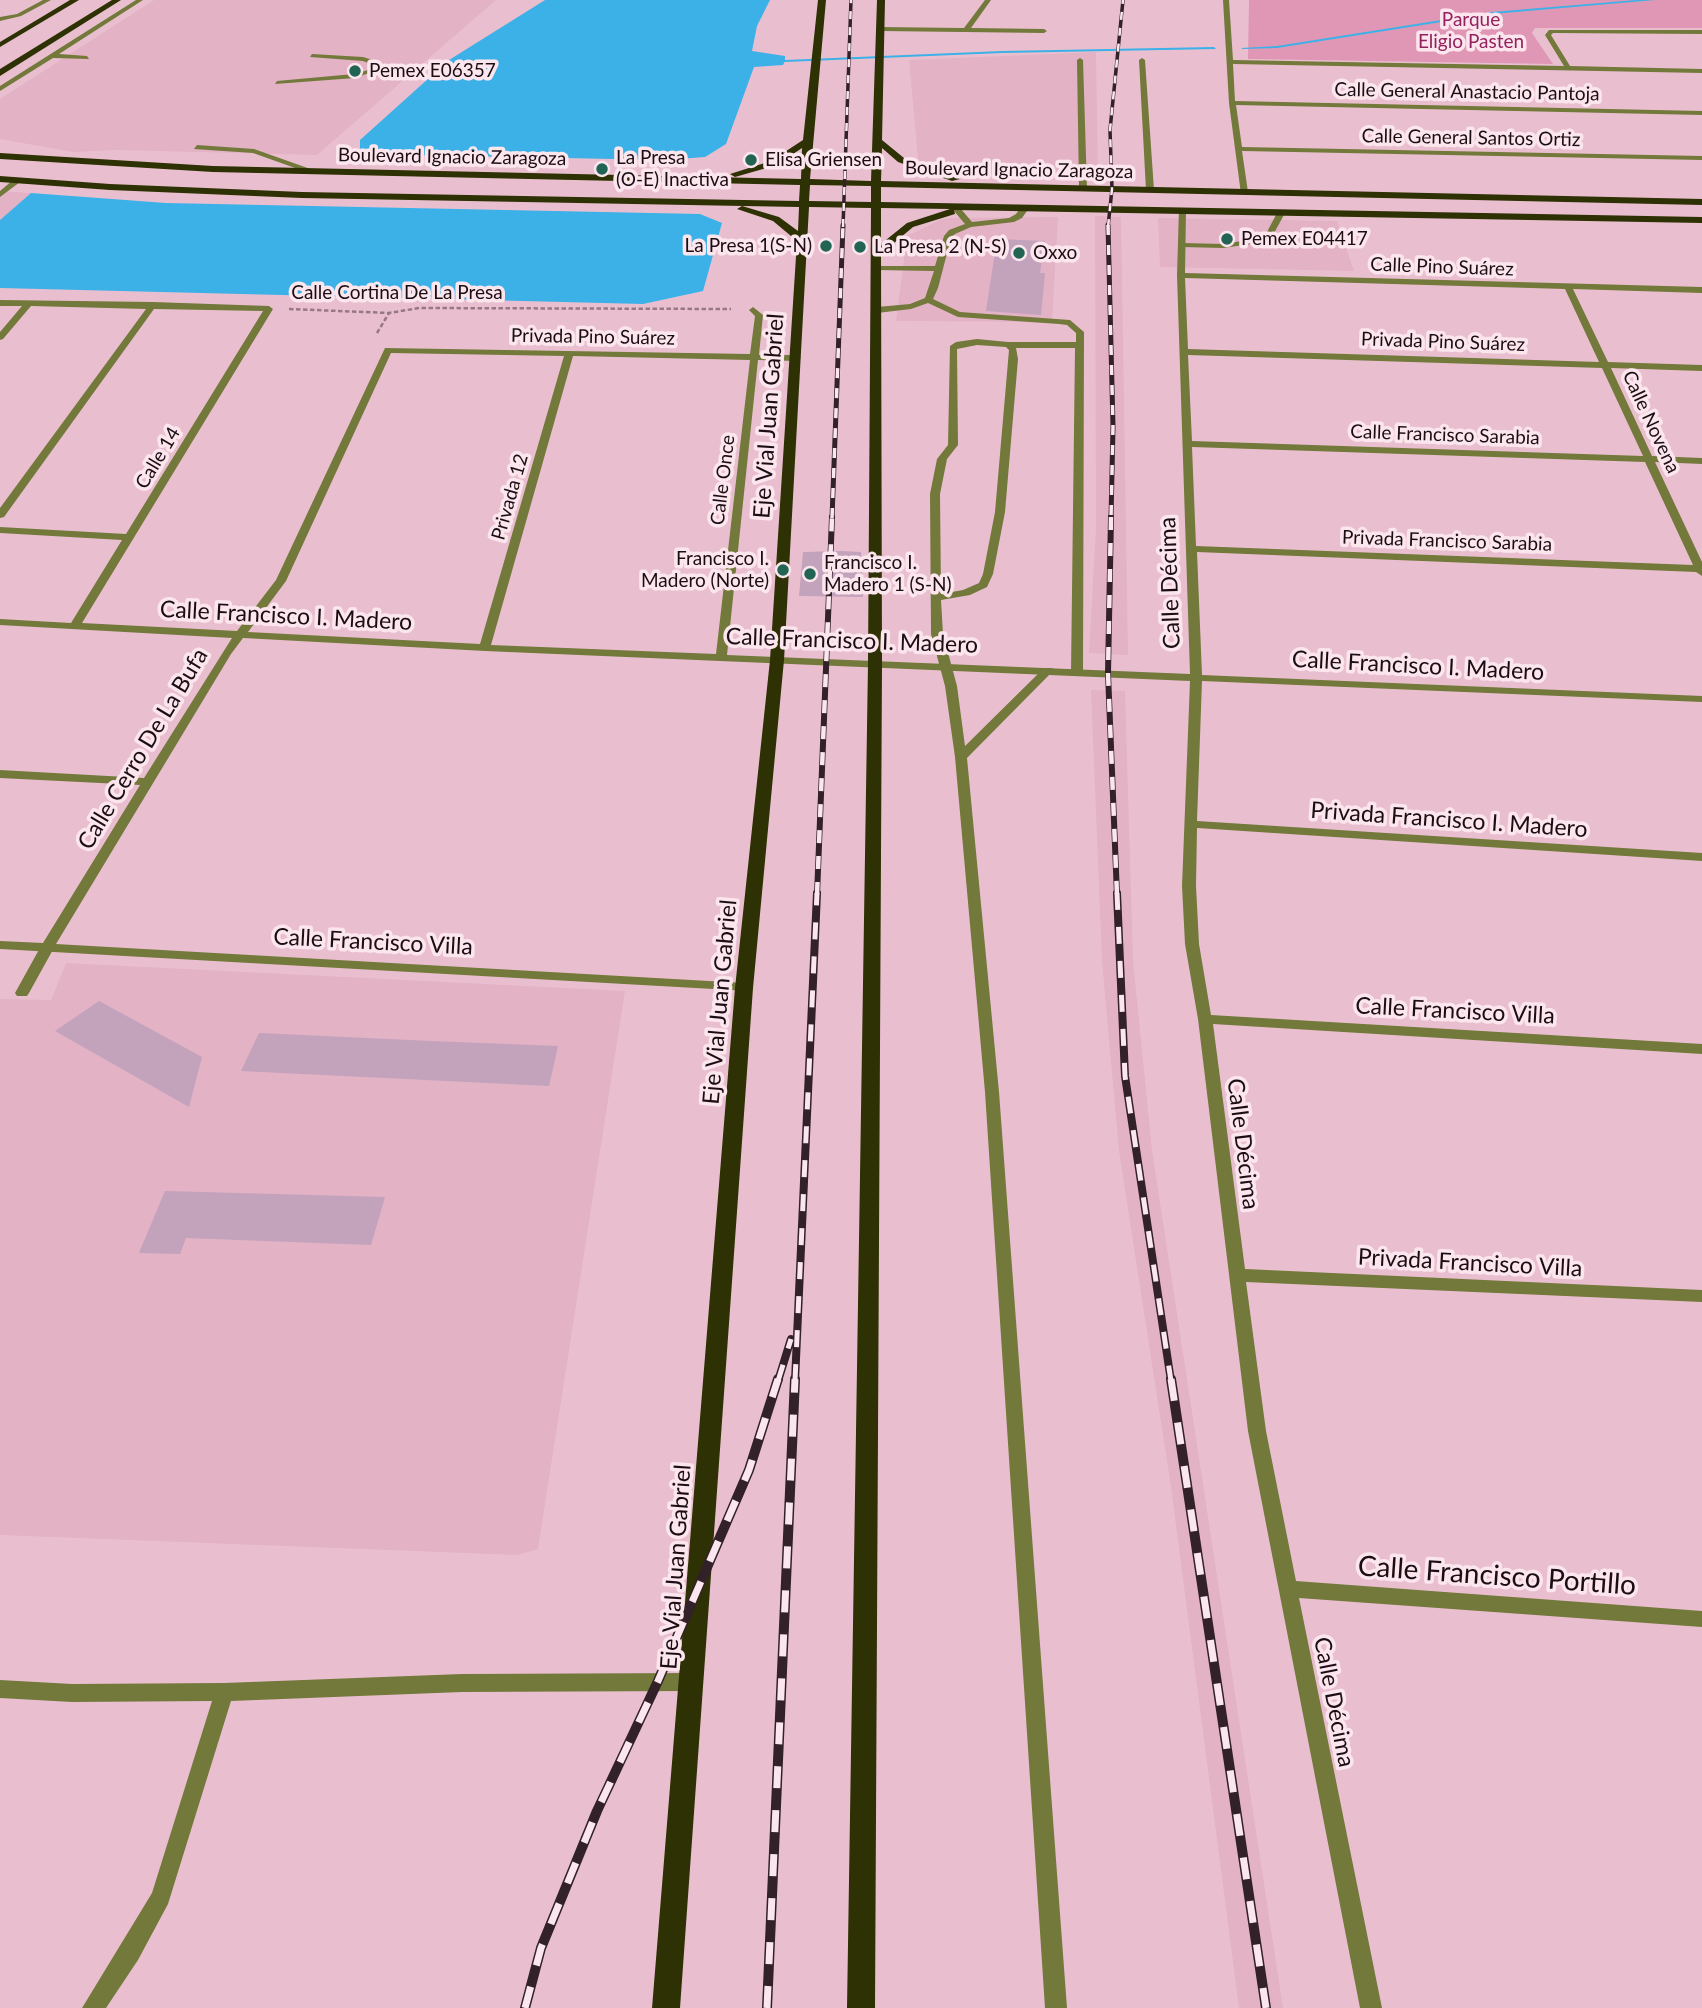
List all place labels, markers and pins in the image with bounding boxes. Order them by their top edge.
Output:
place label: Pemex E06357 [369,60,496,82]
marker: Pemex E06357 [347,63,363,79]
place label: La Presa (O-E) Inactiva [616,147,729,191]
place label: Elisa Griensen [765,149,882,171]
marker: Elisa Griensen [743,152,759,168]
marker: La Presa (O-E) Inactiva [594,161,610,177]
place label: Pemex E04417 [1241,228,1368,250]
marker: Pemex E04417 [1219,231,1235,247]
place label: La Presa 1(S-N) [685,235,812,257]
place label: La Presa 2 (N-S) [874,236,1006,258]
marker: La Presa 1(S-N) [818,238,834,254]
marker: La Presa 2 (N-S) [852,239,868,255]
place label: Oxxo [1033,242,1077,264]
marker: Oxxo [1011,245,1027,261]
place label: Francisco I. Madero (Norte) [641,548,769,592]
place label: Francisco I. Madero 1 (S-N) [824,552,952,596]
marker: Francisco I. Madero (Norte) [775,562,791,578]
marker: Francisco I. Madero 1 (S-N) [802,566,818,582]

